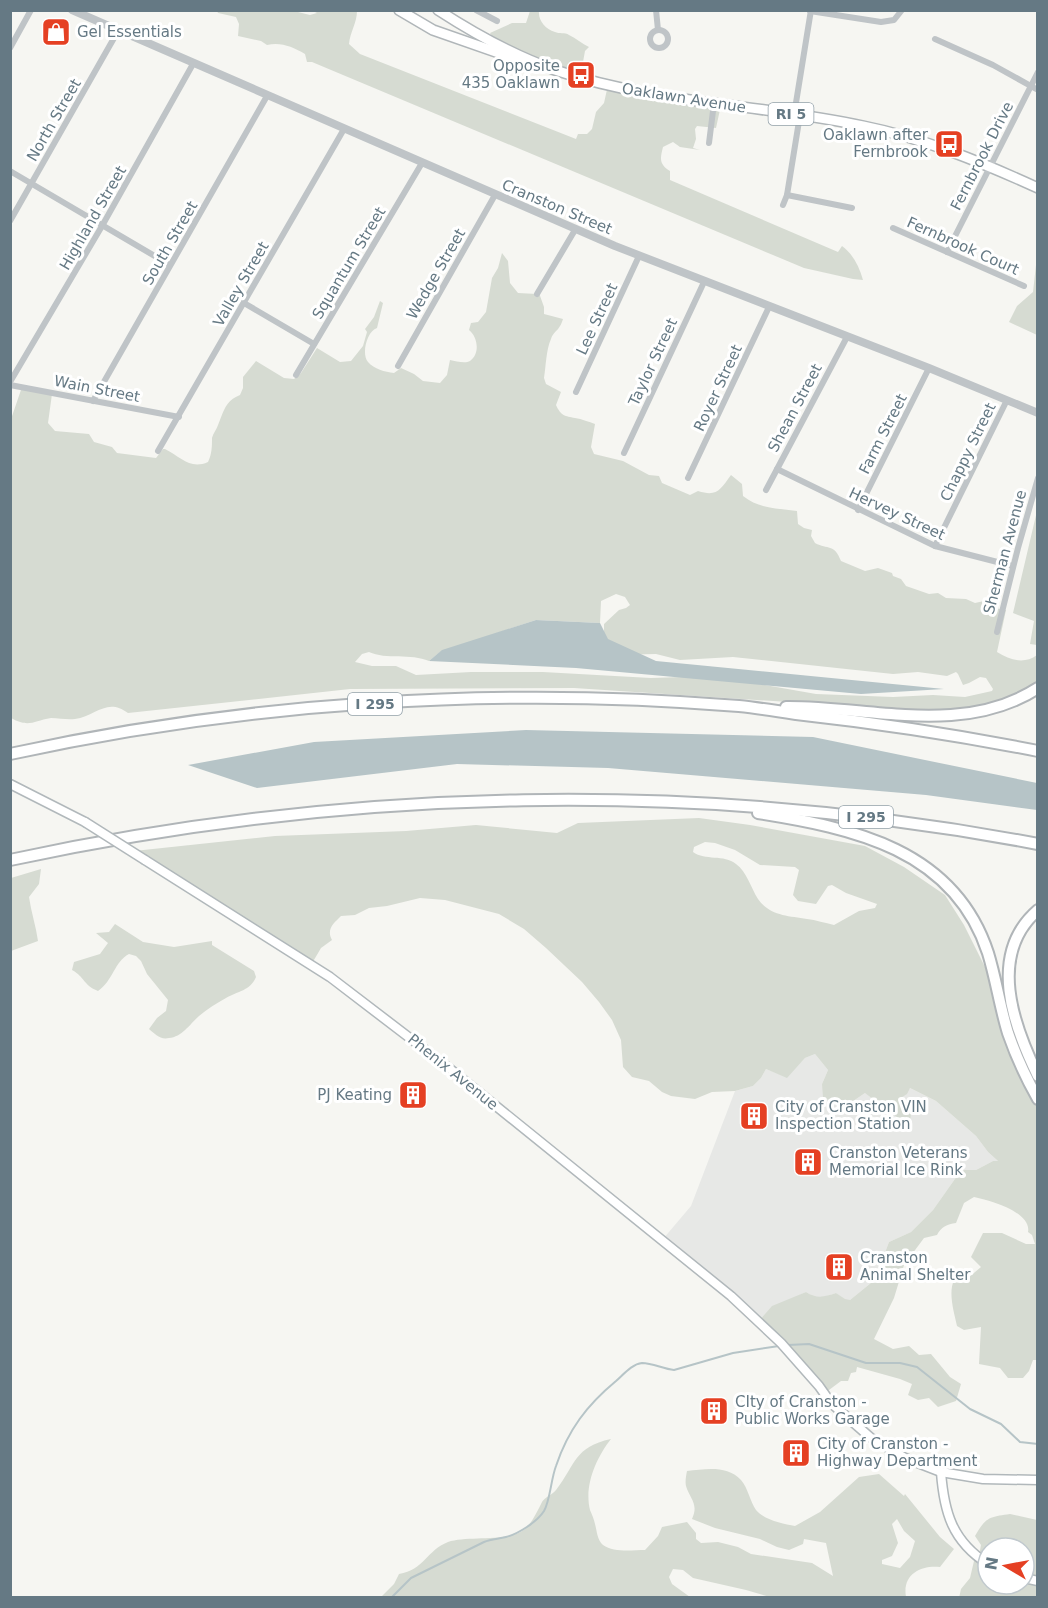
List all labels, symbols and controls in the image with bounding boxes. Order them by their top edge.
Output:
shop icon: Gel Essentials [40,16,72,48]
place label: Gel Essentials [77,23,182,41]
place label: Opposite 435 Oaklawn [462,57,560,92]
bus stop icon: Opposite 435 Oaklawn [565,59,597,91]
street label: North Street [23,75,85,164]
street label: Oaklawn Avenue [621,79,747,117]
street label: Fernbrook Drive [947,99,1017,213]
road number: RI 5 [768,103,814,125]
place label: Oaklawn after Fernbrook [823,126,929,161]
bus stop icon: Oaklawn after Fernbrook [933,128,965,160]
street label: Highland Street [56,163,130,273]
street label: Cranston Street [499,176,615,238]
street label: South Street [139,198,201,288]
street label: Squantum Street [308,204,390,322]
street label: Fernbrook Court [904,213,1022,279]
street label: Wedge Street [403,225,469,323]
street label: Valley Street [209,238,273,330]
street label: Lee Street [573,280,621,358]
street label: Taylor Street [624,315,681,410]
street label: Royer Street [690,342,746,434]
street label: Shean Street [764,361,826,455]
street label: Wain Street [53,372,142,406]
street label: Farm Street [855,391,911,477]
street label: Chappy Street [936,400,1000,504]
street label: Hervey Street [846,484,948,544]
street label: Sherman Avenue [980,488,1030,616]
road number: I 295 [348,693,402,715]
road number: I 295 [839,806,893,828]
street label: Phenix Avenue [404,1030,502,1114]
building icon: PJ Keating [397,1079,429,1111]
place label: PJ Keating [317,1086,392,1104]
place label: City of Cranston VIN Inspection Station [775,1098,927,1133]
building icon: City of Cranston VIN Inspection Station [738,1100,770,1132]
place label: Cranston Veterans Memorial Ice Rink [829,1144,968,1179]
building icon: Cranston Veterans Memorial Ice Rink [792,1146,824,1178]
place label: Cranston Animal Shelter [860,1249,971,1284]
building icon: Cranston Animal Shelter [823,1251,855,1283]
place label: CIty of Cranston - Public Works Garage [735,1393,890,1428]
building icon: CIty of Cranston - Public Works Garage [698,1395,730,1427]
place label: City of Cranston - Highway Department [817,1435,977,1470]
building icon: City of Cranston - Highway Department [780,1437,812,1469]
north arrow [976,1536,1036,1596]
text: N [981,1555,1002,1572]

